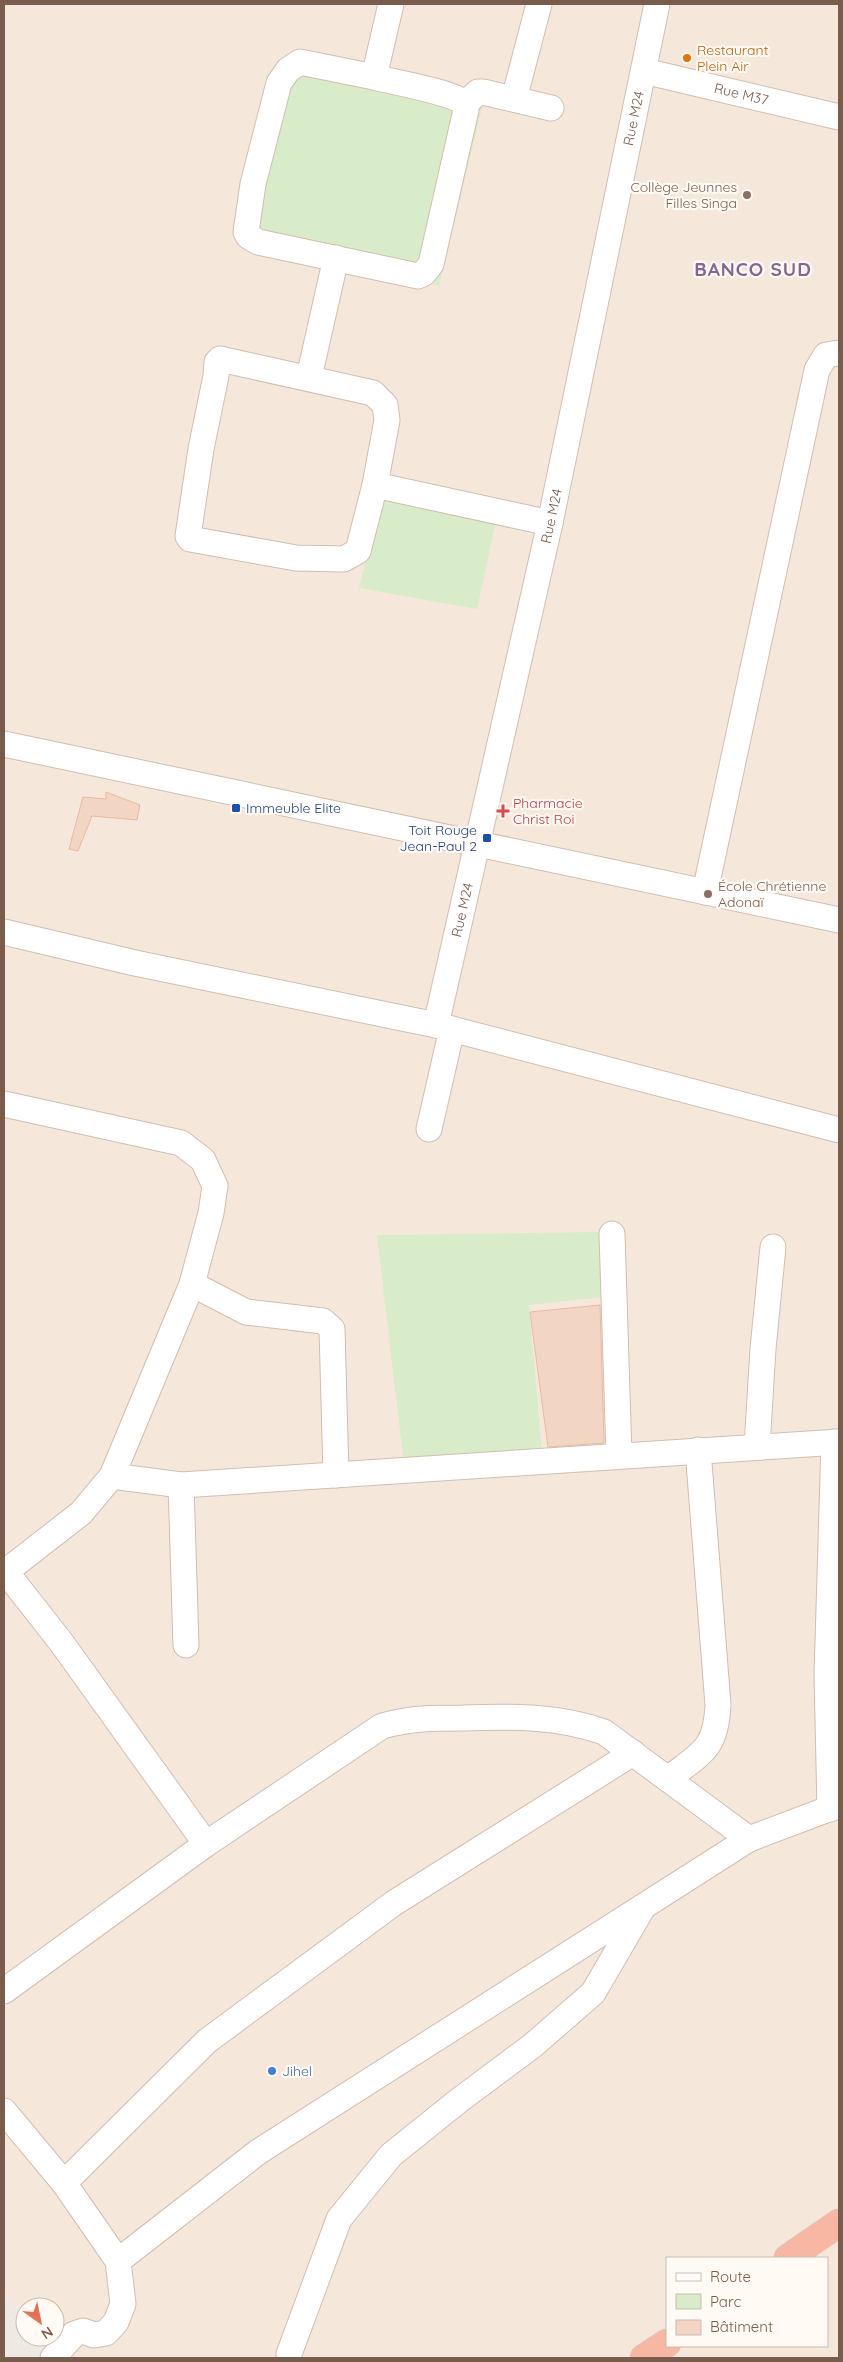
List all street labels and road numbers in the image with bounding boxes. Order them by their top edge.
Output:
street label: Rue M37 [712,79,770,109]
street label: Rue M24 [619,89,648,147]
street label: Rue M24 [537,487,566,545]
street label: Rue M24 [447,881,477,939]

